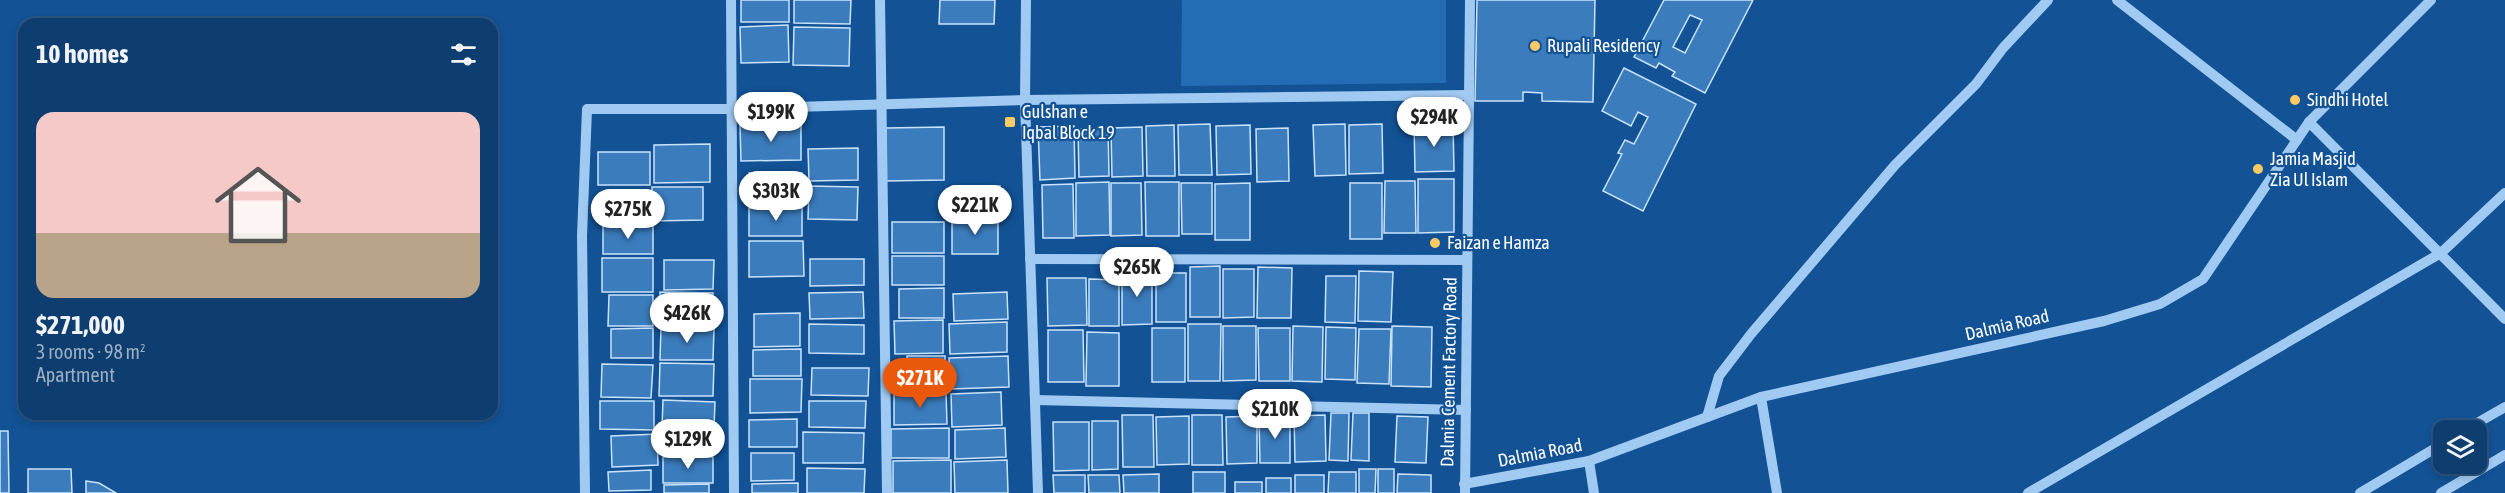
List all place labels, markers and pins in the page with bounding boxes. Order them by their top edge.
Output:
place label: Rupali Residency [1547,35,1660,56]
marker: Rupali Residency [1528,39,1542,53]
place label: Sindhi Hotel [2307,89,2388,110]
pin: $199K [729,92,813,143]
marker: Sindhi Hotel [2288,93,2302,107]
pin: $294K [1392,97,1476,148]
place label: Gulshan e Iqbal Block 19 [1022,101,1115,143]
marker: Gulshan e Iqbal Block 19 [1003,115,1017,129]
place label: Jamia Masjid Zia Ul Islam [2270,148,2356,190]
marker: Jamia Masjid Zia Ul Islam [2251,162,2265,176]
pin: $303K [734,171,818,222]
pin: $221K [933,185,1017,236]
pin: $275K [586,189,670,240]
place label: Faizan e Hamza [1447,232,1550,253]
marker: Faizan e Hamza [1428,236,1442,250]
pin: $265K [1095,247,1179,298]
pin: $426K [645,293,729,344]
pin: $271K [878,358,962,409]
pin: $210K [1233,389,1317,440]
pin: $129K [646,419,730,470]

